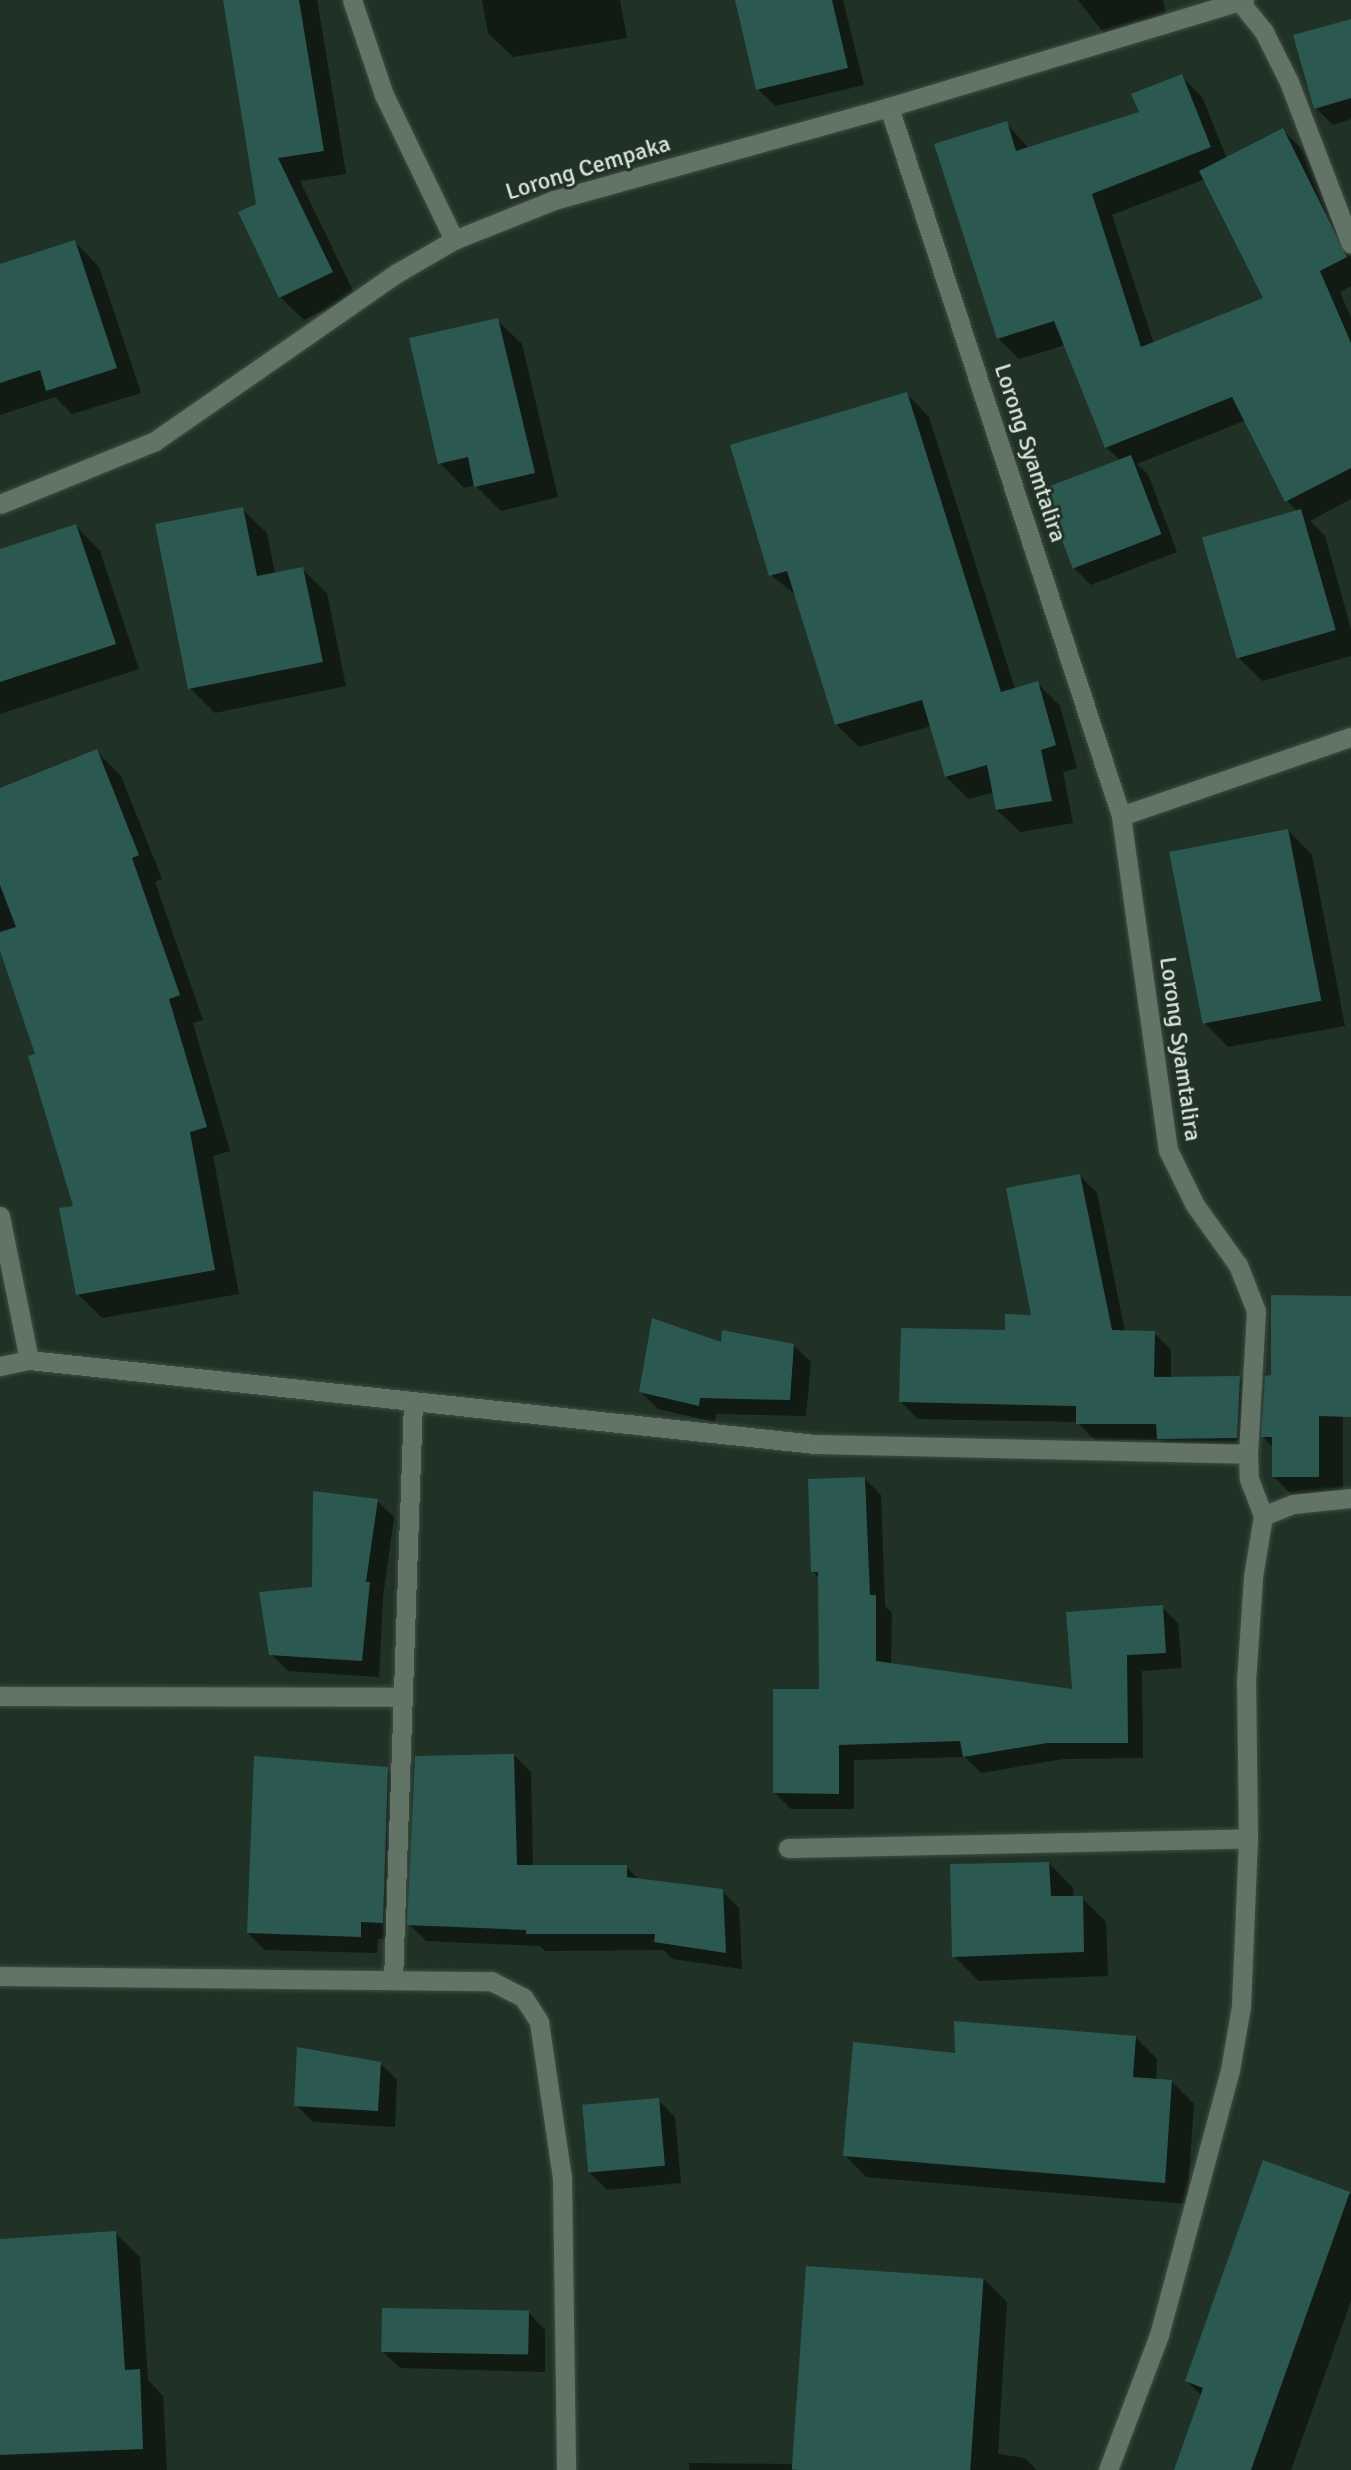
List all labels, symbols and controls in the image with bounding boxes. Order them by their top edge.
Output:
street label: Lorong Cempaka [502,129,674,207]
street label: Lorong Syamtalira [988,360,1072,546]
street label: Lorong Syamtalira [1153,955,1207,1143]

